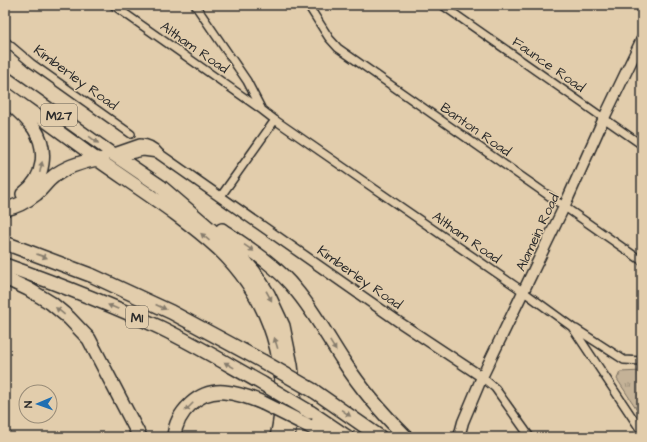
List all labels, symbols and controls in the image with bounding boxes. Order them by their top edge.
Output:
street label: Altham Road [156,17,233,79]
street label: Faunce Road [508,32,589,97]
street label: Kimberley Road [29,40,122,115]
street label: Banton Road [436,98,515,162]
road number: M27 [41,104,77,126]
one-way arrow [88,136,99,144]
one-way arrow [38,161,44,174]
street label: Alamein Road [511,190,565,275]
street label: Altham Road [428,207,505,269]
one-way arrow [200,232,210,242]
street label: Kimberley Road [313,241,406,315]
one-way arrow [244,244,254,252]
one-way arrow [36,253,48,259]
one-way arrow [265,290,272,301]
one-way arrow [106,303,118,309]
one-way arrow [155,304,167,310]
road number: M1 [126,306,148,328]
one-way arrow [54,307,65,315]
one-way arrow [273,337,279,349]
one-way arrow [330,340,337,352]
one-way arrow [223,361,235,368]
north arrow [18,384,58,424]
text: N [21,401,36,408]
one-way arrow [184,402,193,412]
one-way arrow [341,409,351,417]

